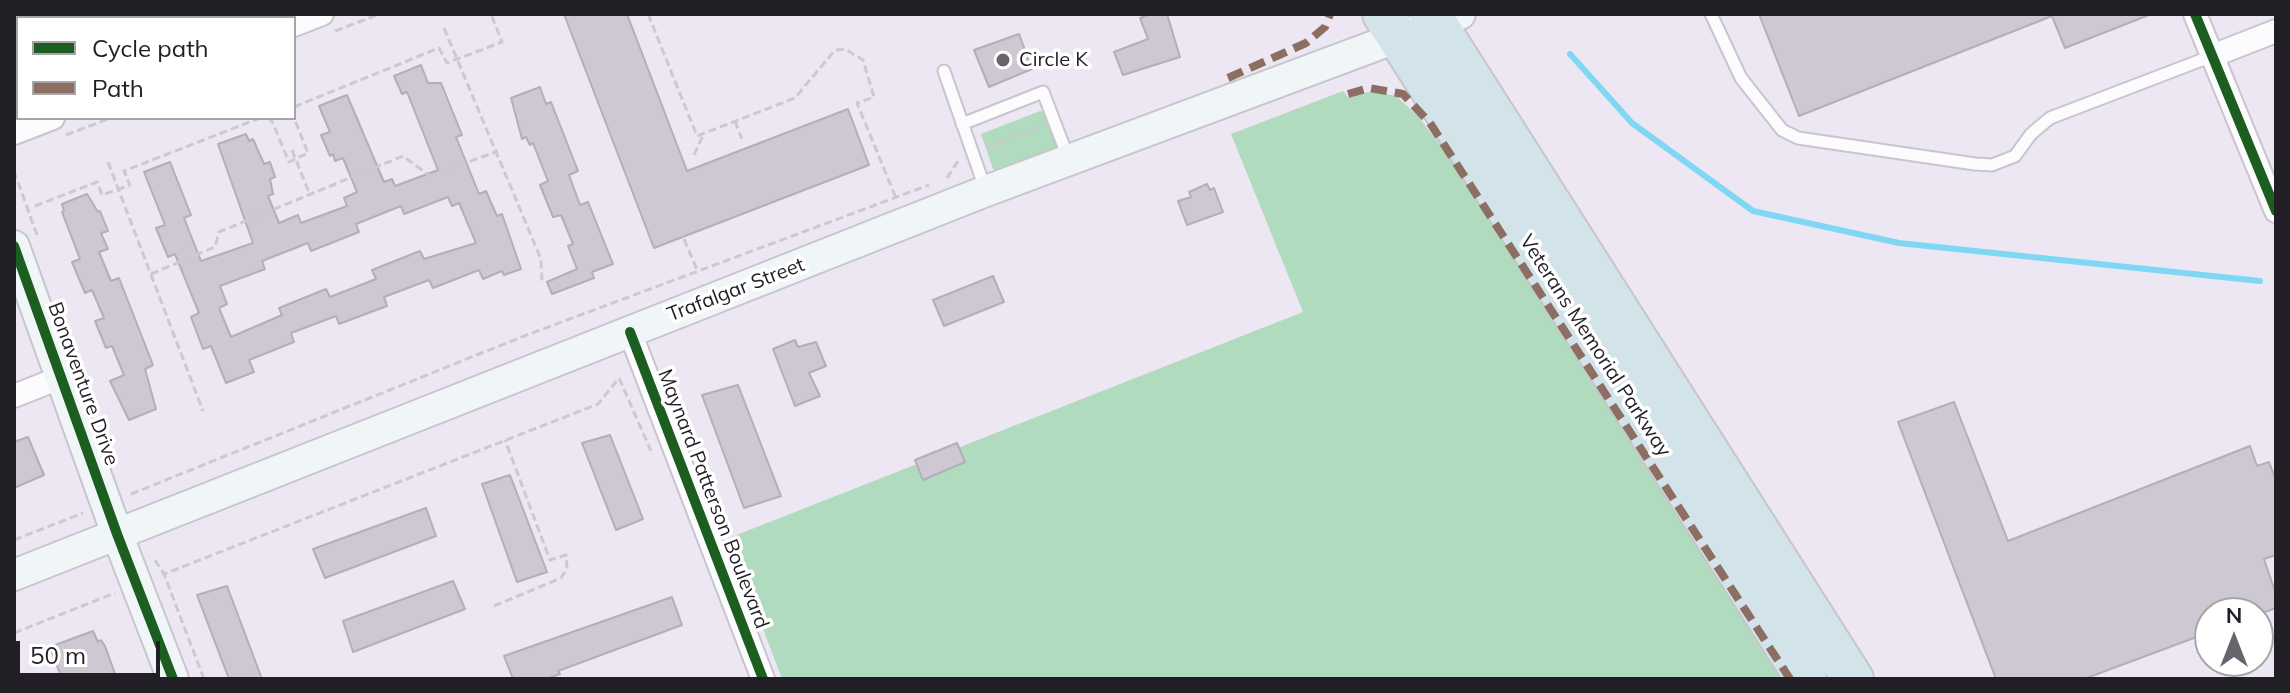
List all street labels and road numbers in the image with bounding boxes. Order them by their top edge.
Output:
street label: Veterans Memorial Parkway [1514,230,1676,462]
street label: Trafalgar Street [664,253,808,327]
street label: Bonaventure Drive [42,299,124,469]
street label: Maynard Patterson Boulevard [652,366,774,632]

